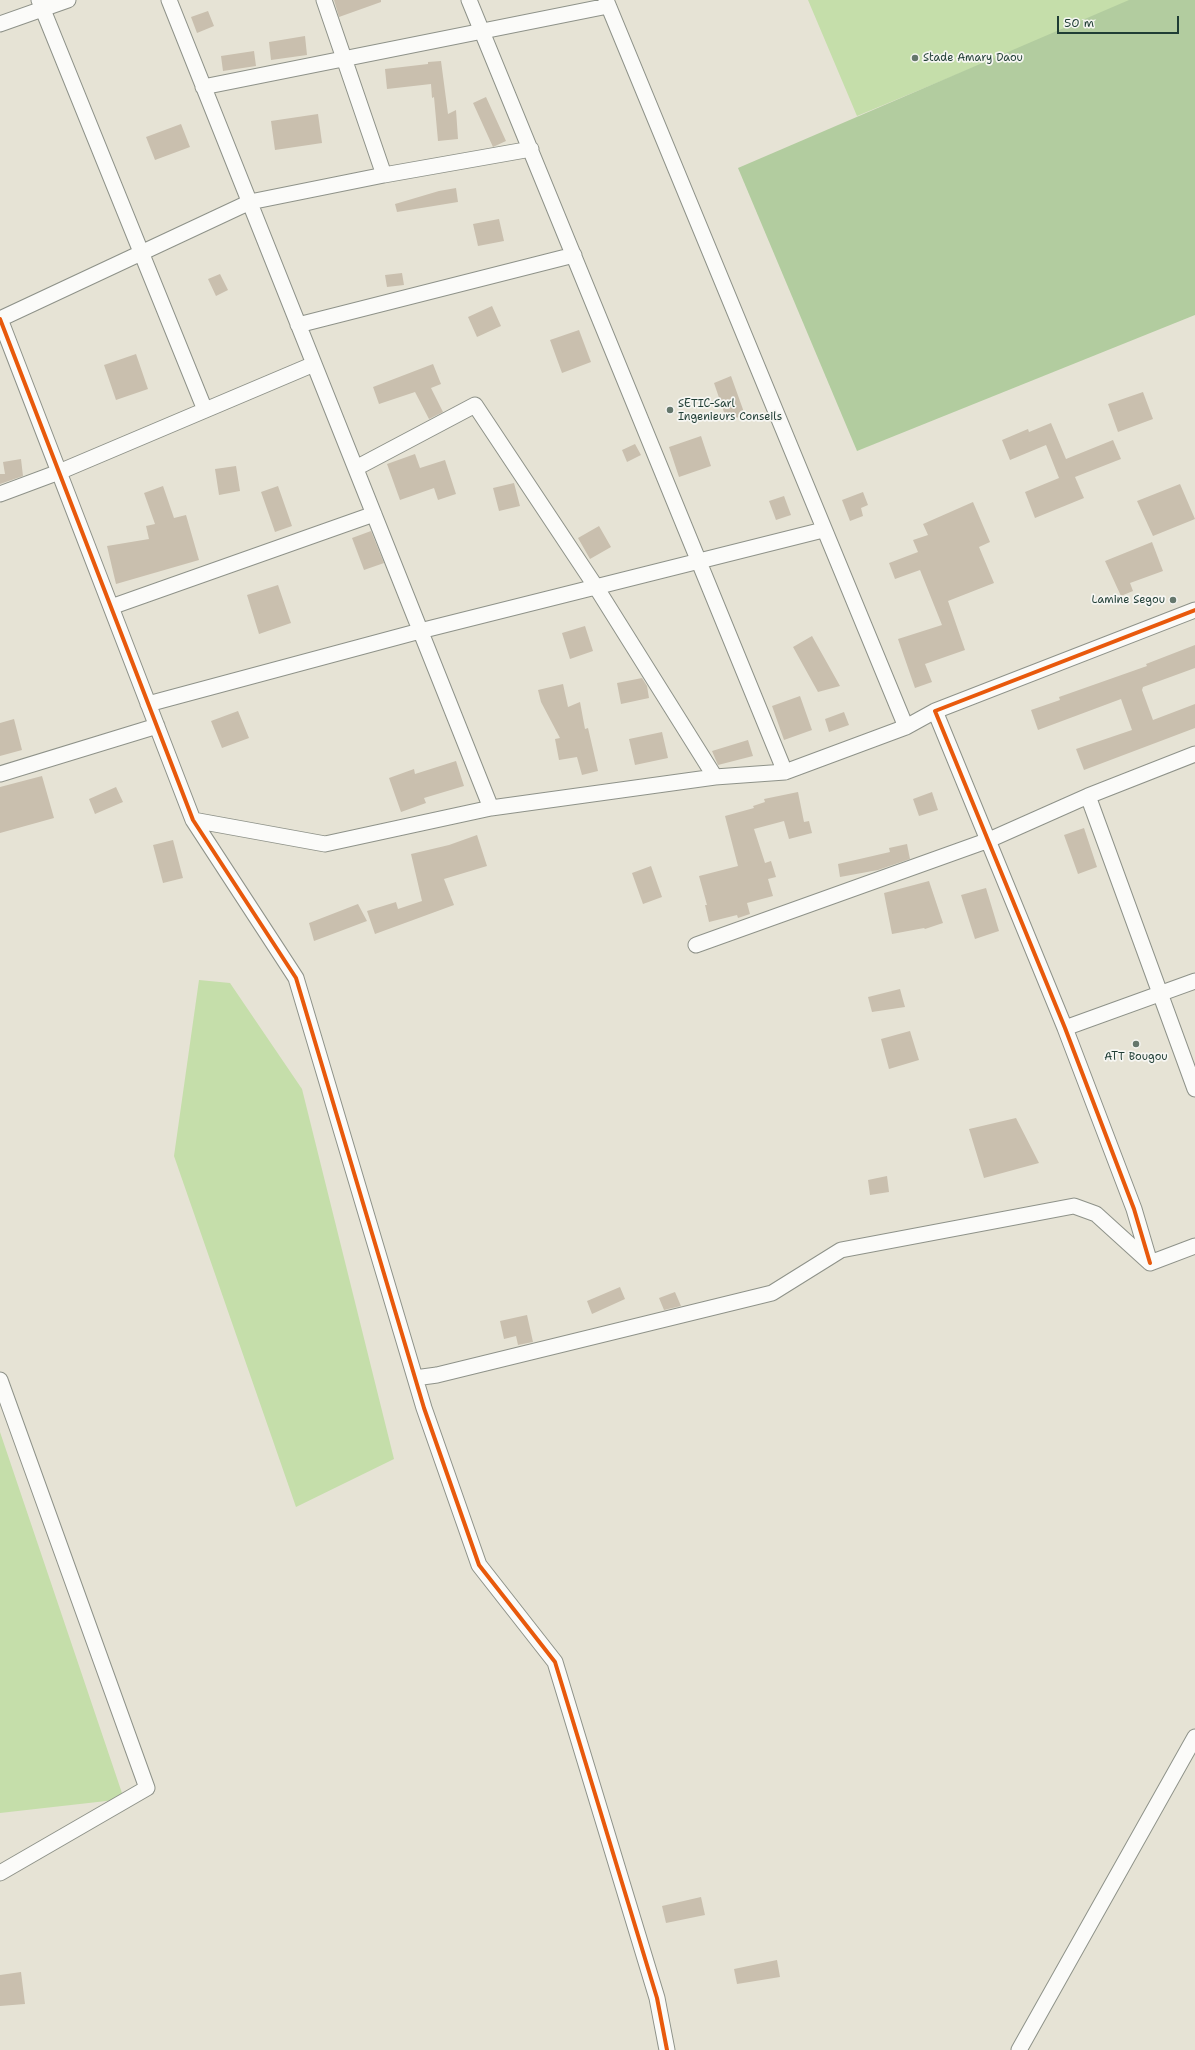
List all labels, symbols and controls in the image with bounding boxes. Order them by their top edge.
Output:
scale bar [1059,8,1181,34]
text: 50 m [1064,15,1094,31]
place label: Stade Amary Daou [923,51,1023,65]
marker: Stade Amary Daou [910,53,920,63]
place label: SETIC-Sarl Ingenieurs Conseils [678,397,782,423]
marker: SETIC-Sarl Ingenieurs Conseils [665,405,675,415]
place label: Lamine Segou [1092,593,1165,607]
marker: Lamine Segou [1168,595,1178,605]
marker: ATT Bougou [1131,1039,1141,1049]
place label: ATT Bougou [1104,1050,1168,1064]

